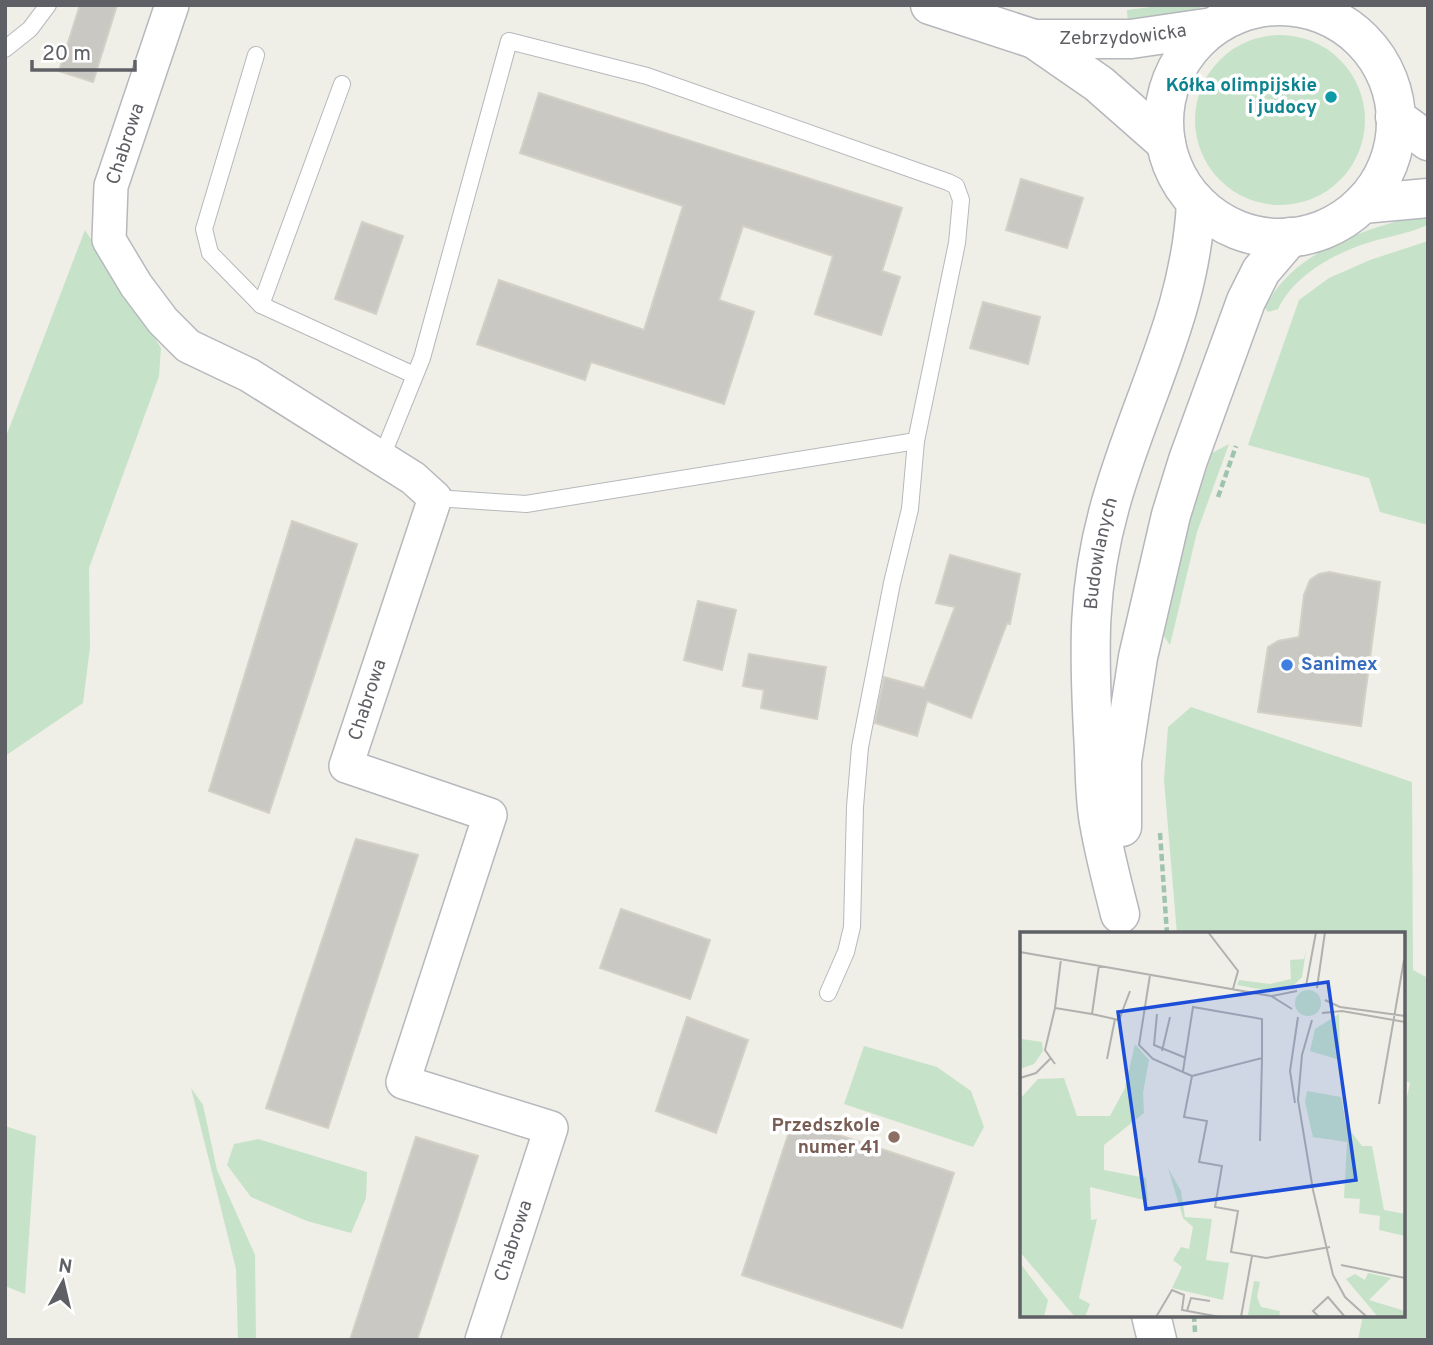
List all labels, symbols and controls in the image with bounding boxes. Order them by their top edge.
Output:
street label: Zebrzydowicka [1059,19,1188,51]
scale bar [32,28,135,72]
text: 20 m [42,41,91,68]
place label: Kółka olimpijskie i judocy [1166,74,1317,120]
marker: Kółka olimpijskie i judocy [1323,89,1339,105]
street label: Chabrowa [102,100,150,188]
street label: Budowlanych [1080,495,1124,611]
place label: Sanimex [1301,653,1378,677]
street label: Chabrowa [344,656,392,744]
marker: Sanimex [1279,657,1295,673]
inset map [1020,932,1405,1317]
place label: Przedszkole numer 41 [772,1114,880,1160]
marker: Przedszkole numer 41 [886,1129,902,1145]
street label: Chabrowa [490,1197,538,1285]
north arrow [28,1247,98,1317]
text: N [57,1254,74,1280]

